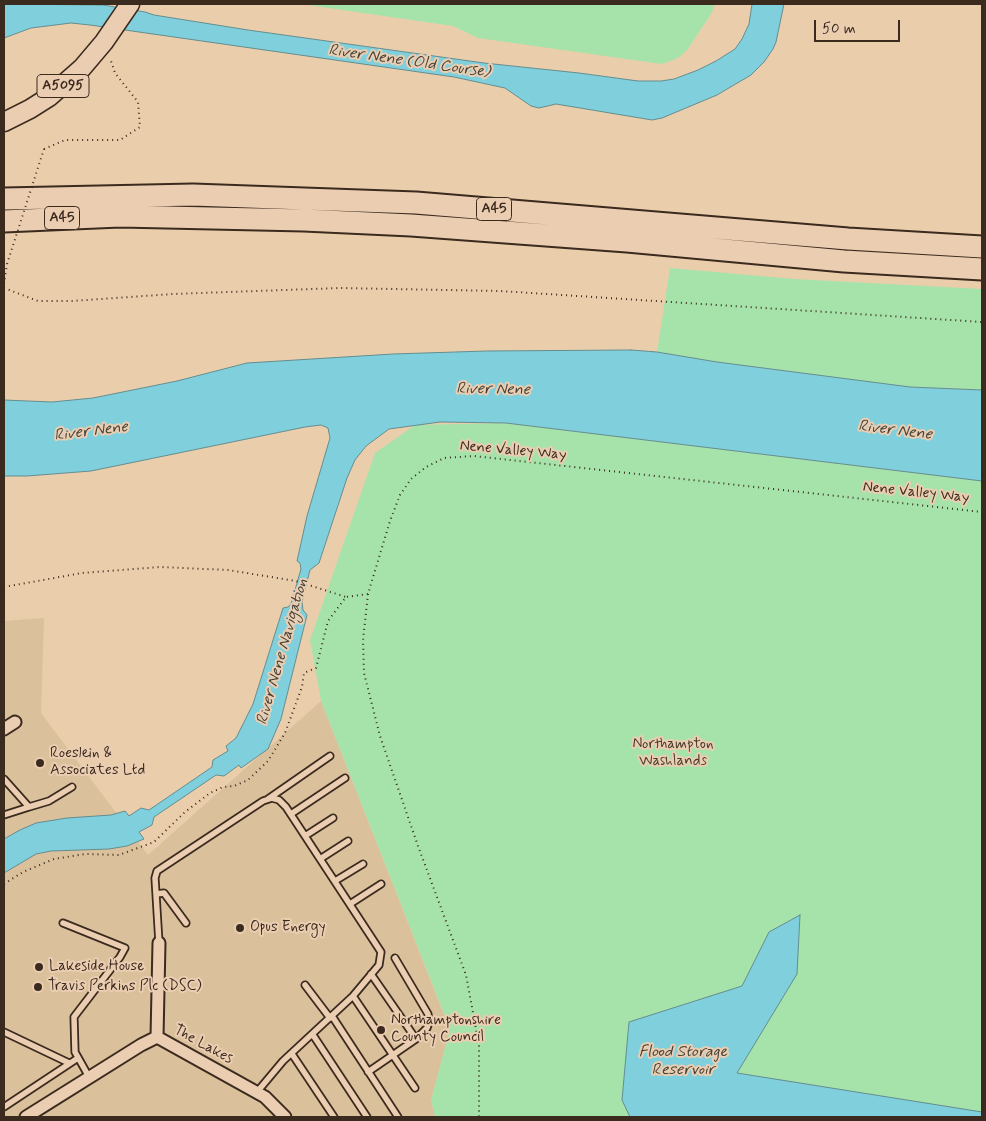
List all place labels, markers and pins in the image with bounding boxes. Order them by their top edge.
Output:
place label: Roeslein & Associates Ltd [50,745,145,780]
marker: Roeslein & Associates Ltd [34,757,46,769]
place label: Opus Energy [250,919,325,937]
marker: Opus Energy [234,922,246,934]
place label: Lakeside House [49,958,144,976]
marker: Lakeside House [33,961,45,973]
place label: Travis Perkins Plc (DSC) [48,978,202,996]
marker: Travis Perkins Plc (DSC) [32,981,44,993]
place label: Northamptonshire County Council [391,1012,501,1047]
marker: Northamptonshire County Council [375,1024,387,1036]

